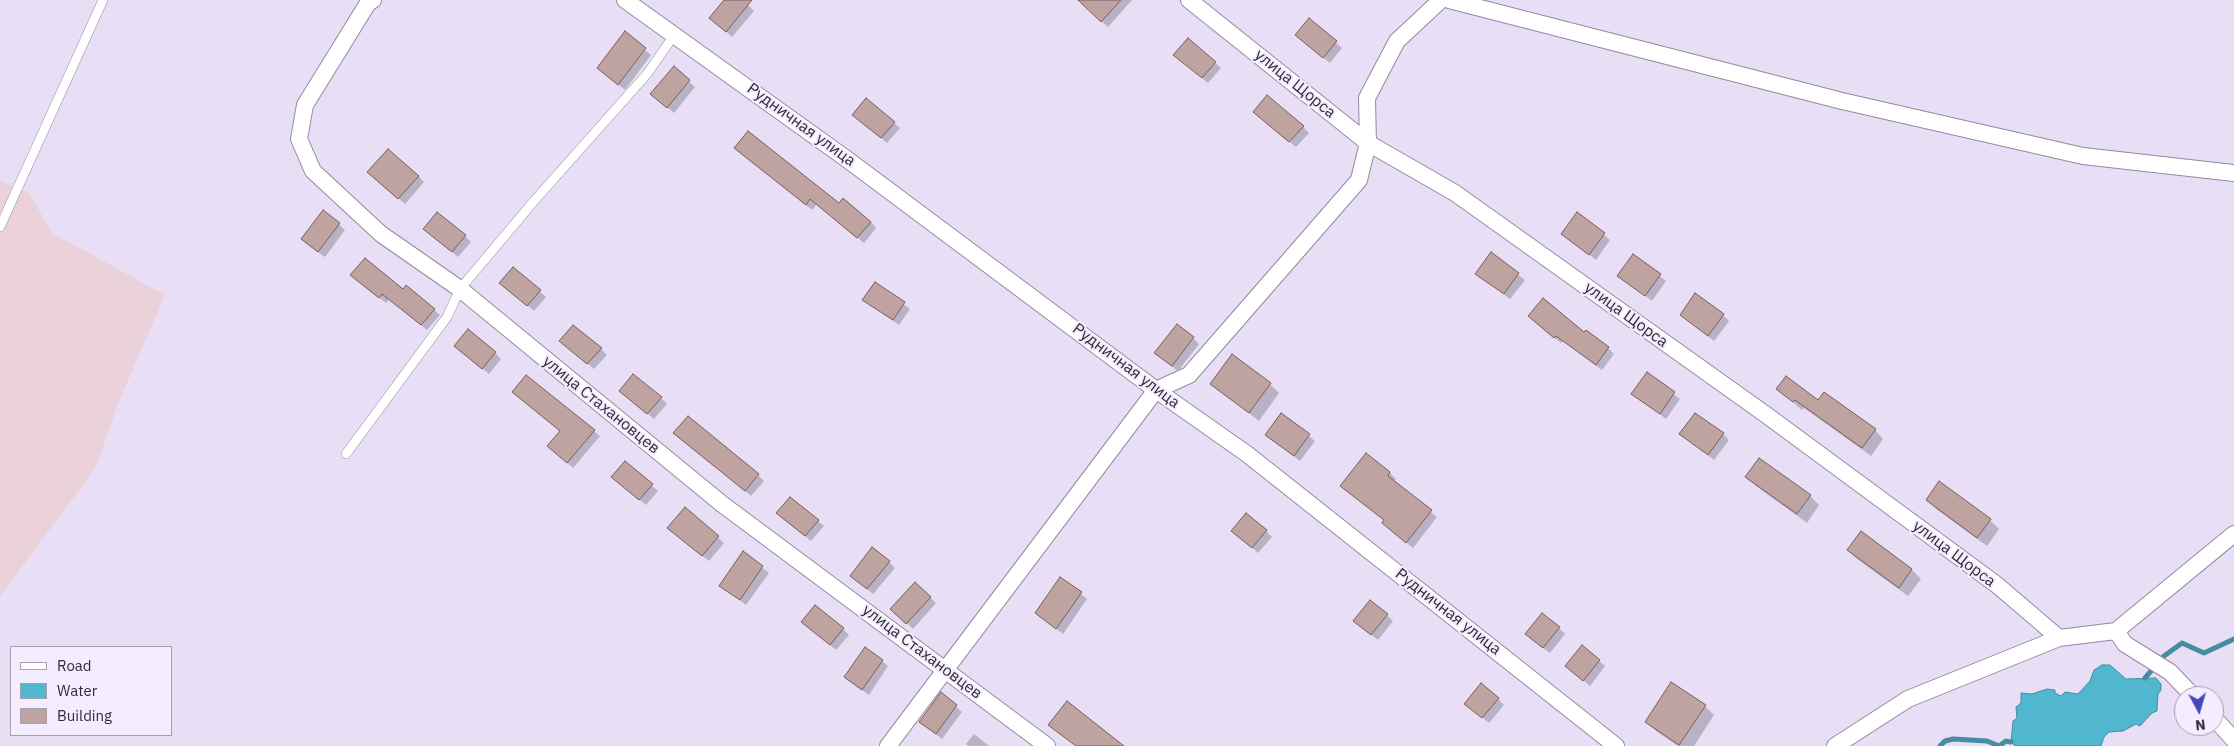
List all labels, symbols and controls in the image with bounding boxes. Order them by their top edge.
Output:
street label: улица Щорса [1251,45,1339,123]
street label: Рудничная улица [743,79,859,171]
street label: улица Щорса [1580,278,1672,352]
street label: Рудничная улица [1069,319,1183,413]
street label: улица Стахановцев [539,352,663,458]
street label: улица Щорса [1909,517,1999,591]
street label: Рудничная улица [1391,565,1505,659]
street label: улица Стахановцев [858,601,986,703]
legend [10,646,172,736]
text: Road [57,656,92,675]
text: Water [57,681,97,700]
north arrow [2174,686,2224,736]
text: Building [57,706,112,725]
text: N [2194,715,2206,734]

